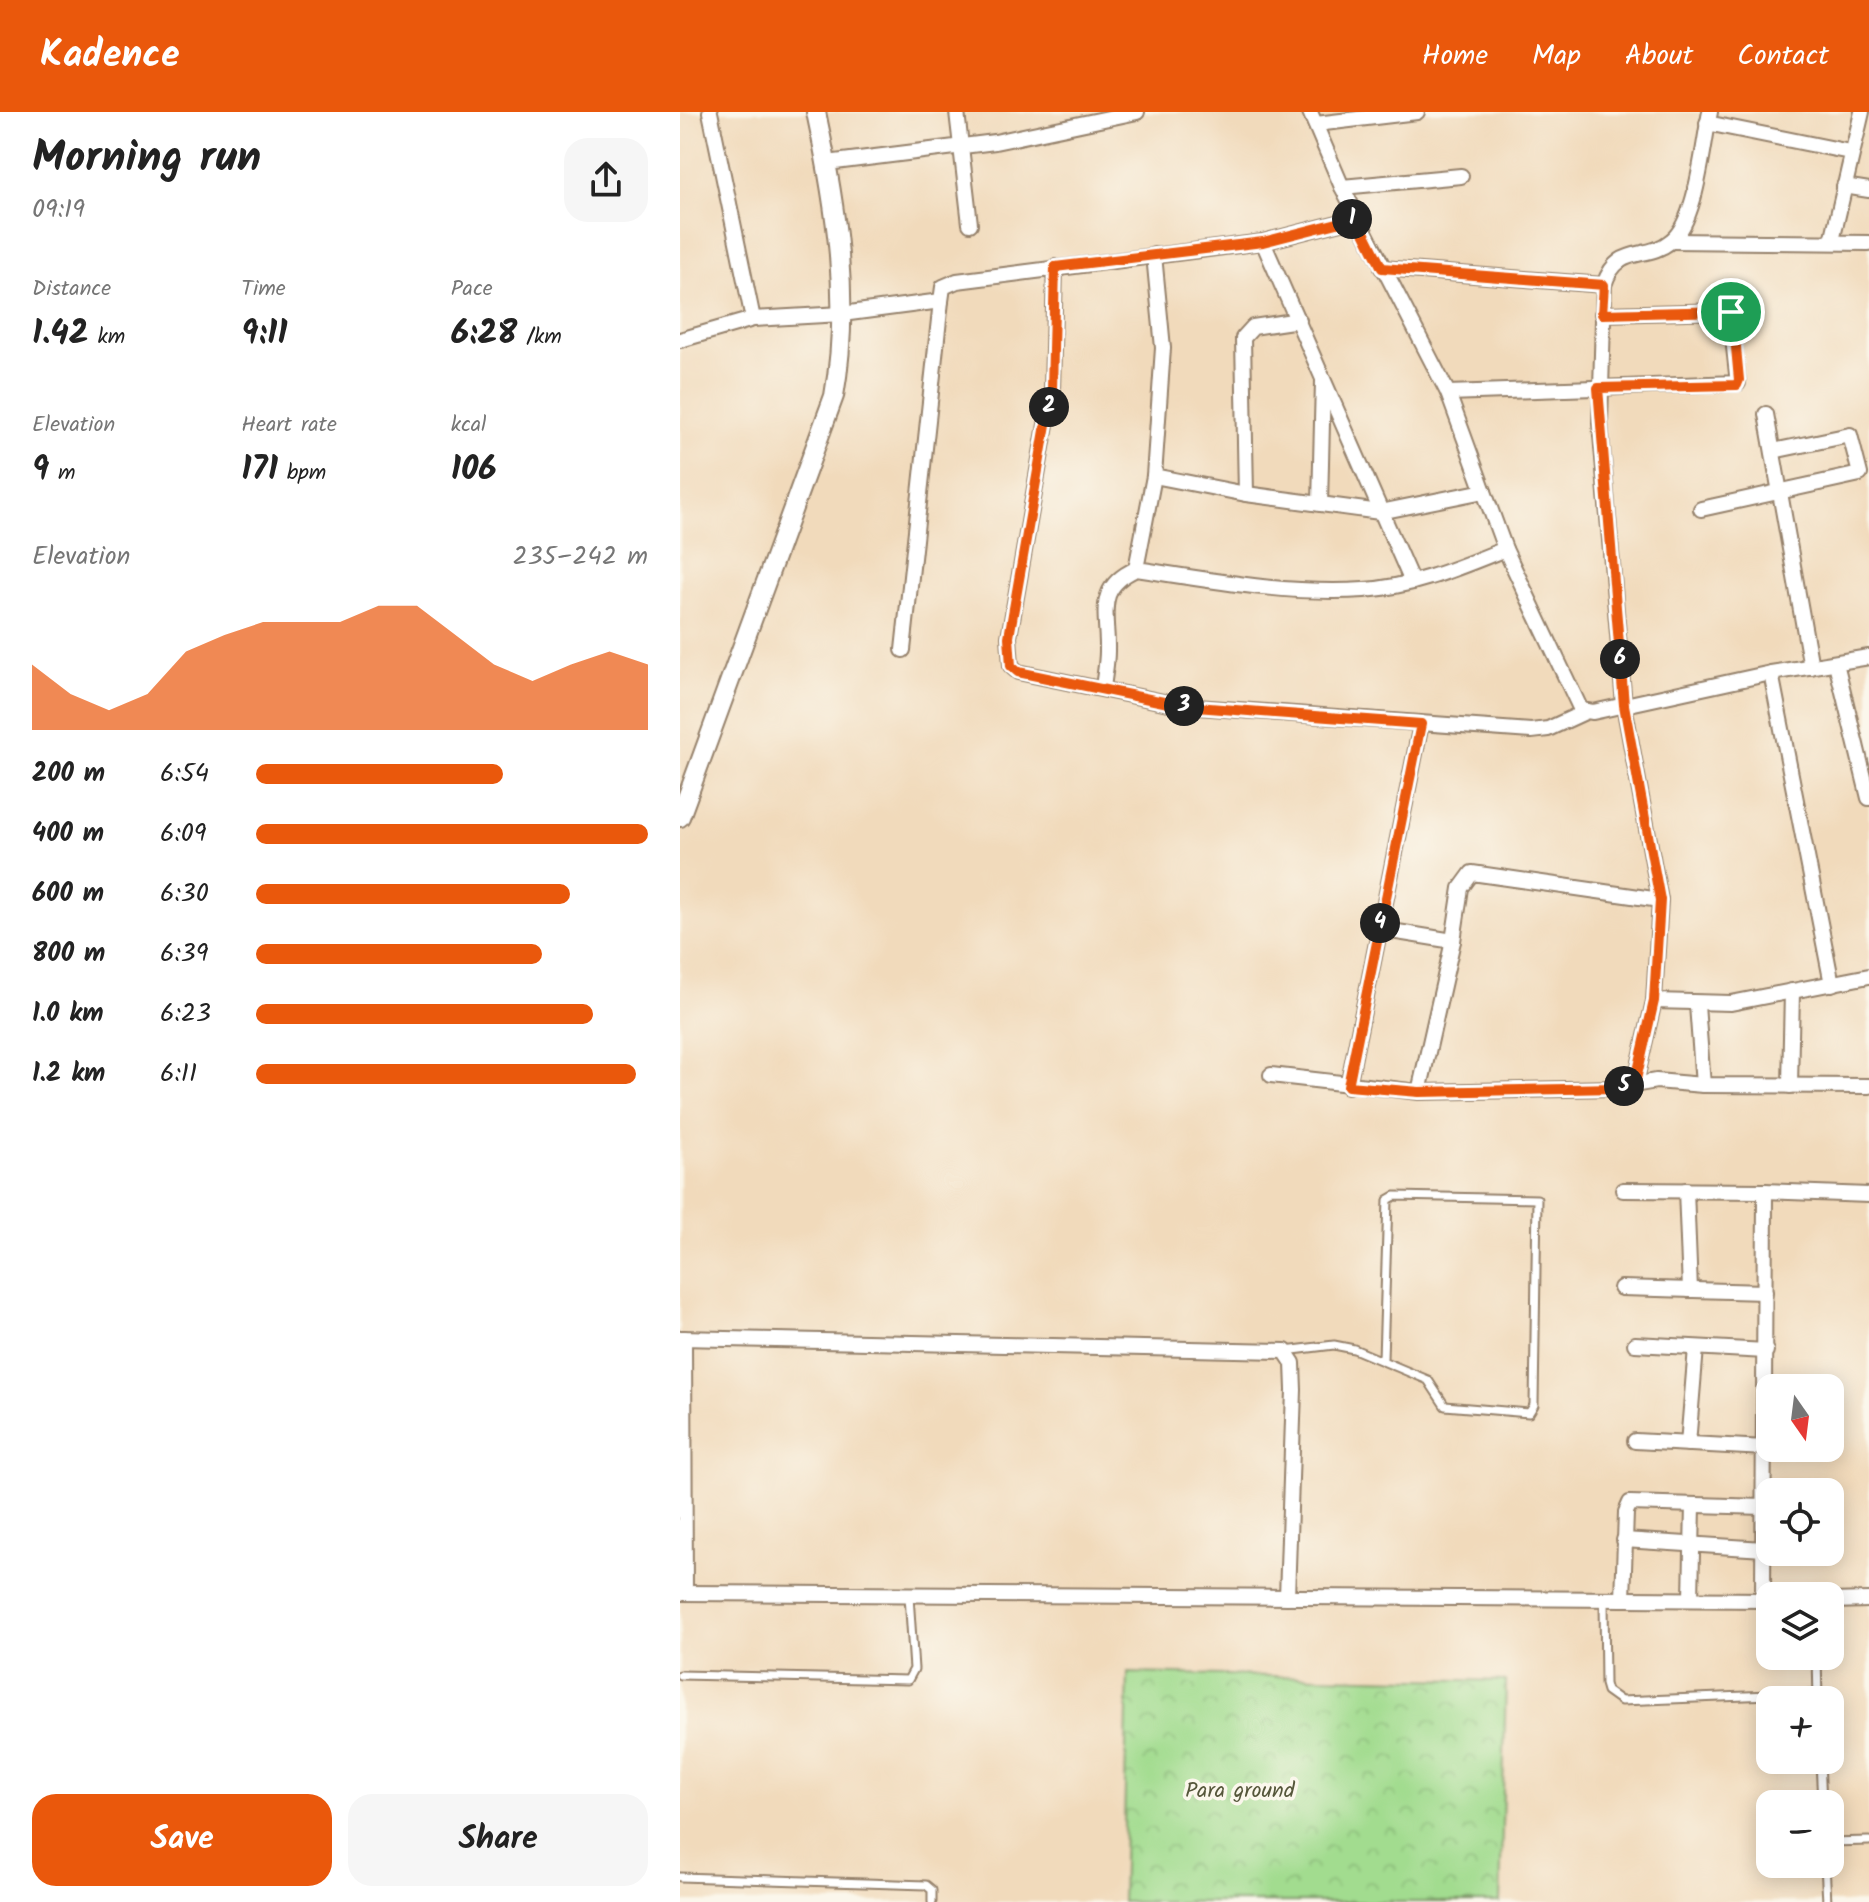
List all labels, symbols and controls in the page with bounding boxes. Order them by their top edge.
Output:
text: Kadence [40,26,179,86]
text: Home [1422,34,1488,79]
text: Map [1532,34,1581,79]
text: About [1625,34,1693,79]
text: Contact [1737,34,1829,79]
text: Morning run [32,124,261,194]
button: share [564,138,648,222]
text: 09:19 [32,189,85,231]
pin: 1 [1332,199,1372,239]
text: 1 [1349,201,1355,236]
text: Distance [32,272,111,307]
text: Time [241,272,286,307]
text: Pace [451,272,493,307]
pin [1697,278,1765,346]
icon: arrive [1709,290,1753,334]
text: 1.42 [32,307,89,361]
text: 9:11 [241,307,287,361]
text: 6:28 [451,307,517,361]
text: km [89,320,125,355]
text: /km [517,320,562,355]
pin: 2 [1029,387,1069,427]
text: 2 [1043,389,1055,424]
text: Elevation [32,408,115,443]
text: Heart rate [241,408,337,443]
text: kcal [451,408,486,443]
text: 9 [32,443,49,497]
text: 171 [241,443,278,497]
text: 106 [451,443,497,497]
text: m [49,456,76,491]
text: bpm [278,456,326,491]
text: Elevation [32,536,130,578]
text: 235–242 m [513,536,648,578]
pin: 6 [1600,639,1640,679]
text: 6 [1614,641,1626,676]
pin: 3 [1164,686,1204,726]
text: 3 [1178,688,1190,723]
text: 200 m [32,753,105,795]
text: 6:54 [160,753,209,795]
text: 400 m [32,813,104,855]
text: 6:09 [160,813,207,855]
text: 600 m [32,873,104,915]
text: 6:30 [160,873,209,915]
pin: 4 [1360,903,1400,943]
text: 4 [1374,905,1386,940]
text: 800 m [32,933,105,975]
text: 6:39 [160,933,208,975]
text: 1.0 km [32,993,103,1035]
text: 6:23 [160,993,211,1035]
text: 1.2 km [32,1053,105,1095]
text: 6:11 [160,1053,197,1095]
pin: 5 [1604,1066,1644,1106]
text: 5 [1618,1068,1630,1103]
north arrow [1756,1374,1844,1462]
map controls [1756,1374,1844,1878]
button: locate [1756,1478,1844,1566]
button: layers [1756,1582,1844,1670]
button: + [1756,1686,1844,1774]
park label: Para ground [1185,1774,1296,1809]
button: − [1756,1790,1844,1878]
button: Save [32,1794,332,1886]
button: Share [348,1794,648,1886]

